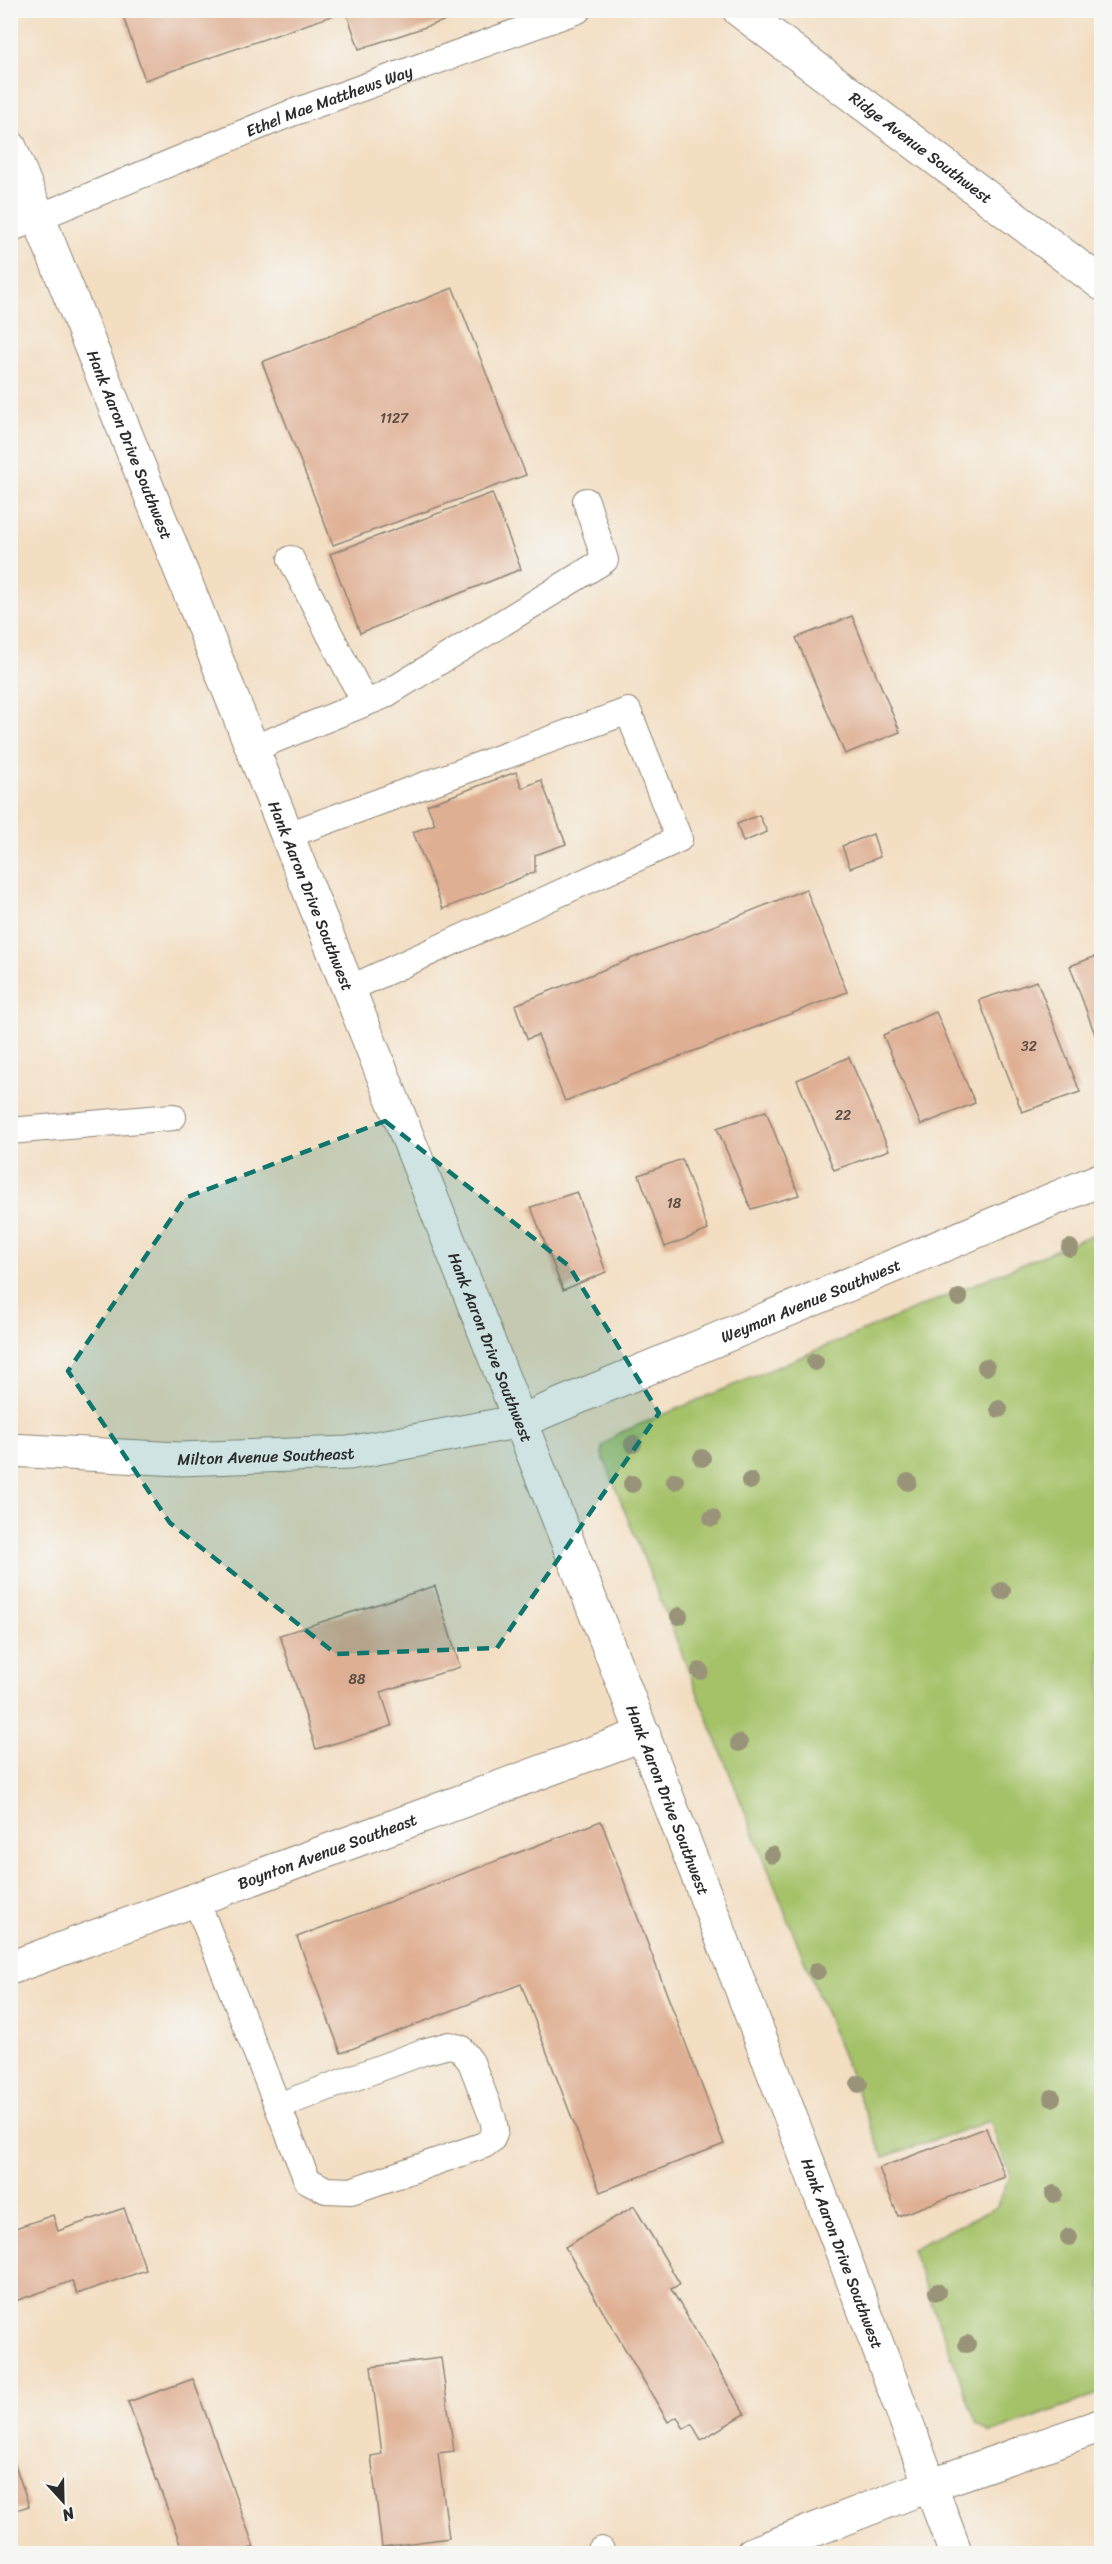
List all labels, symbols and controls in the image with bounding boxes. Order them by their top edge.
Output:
street label: Ethel Mae Matthews Way [241,56,417,145]
street label: Ridge Avenue Southwest [843,83,999,211]
street label: Hank Aaron Drive Southwest [79,345,181,544]
house number: 1127 [380,406,409,431]
street label: Hank Aaron Drive Southwest [260,796,362,995]
house number: 32 [1021,1034,1037,1059]
house number: 22 [835,1103,851,1128]
house number: 18 [667,1191,682,1216]
street label: Hank Aaron Drive Southwest [440,1248,542,1447]
street label: Weyman Avenue Southwest [716,1250,905,1351]
street label: Milton Avenue Southeast [177,1438,357,1474]
house number: 88 [349,1667,366,1692]
street label: Hank Aaron Drive Southwest [618,1700,718,1899]
street label: Boynton Avenue Southeast [233,1805,421,1897]
street label: Hank Aaron Drive Southwest [793,2154,892,2353]
north arrow [33,2471,93,2531]
text: N [57,2499,80,2530]

